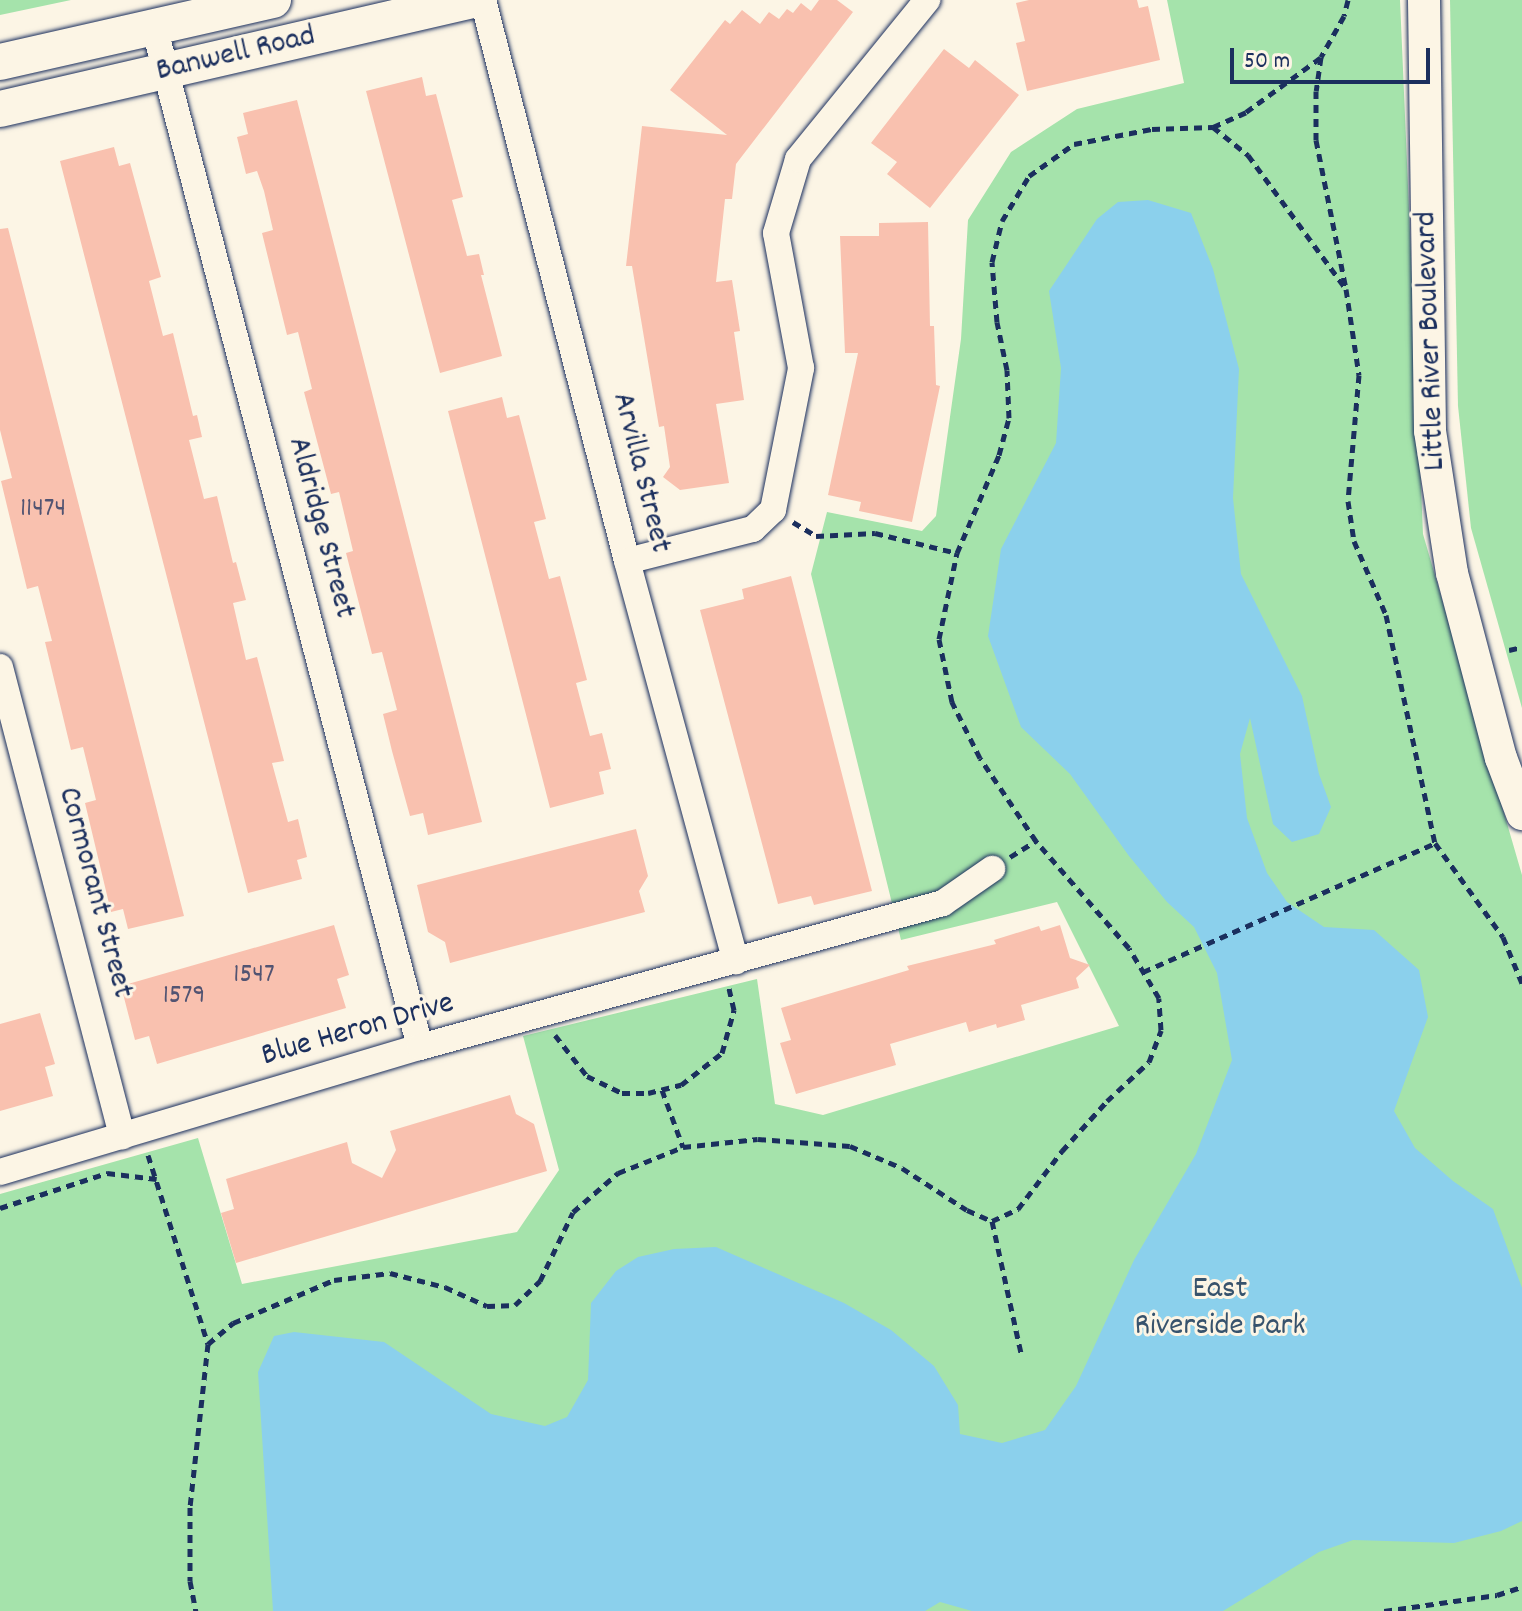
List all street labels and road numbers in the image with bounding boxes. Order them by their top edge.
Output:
street label: Banwell Road [153,18,319,92]
street label: Little River Boulevard [1408,211,1456,471]
street label: Arvilla Street [602,389,678,557]
street label: Aldridge Street [277,433,363,623]
street label: Cormorant Street [47,783,141,1003]
street label: Blue Heron Drive [257,985,459,1077]

